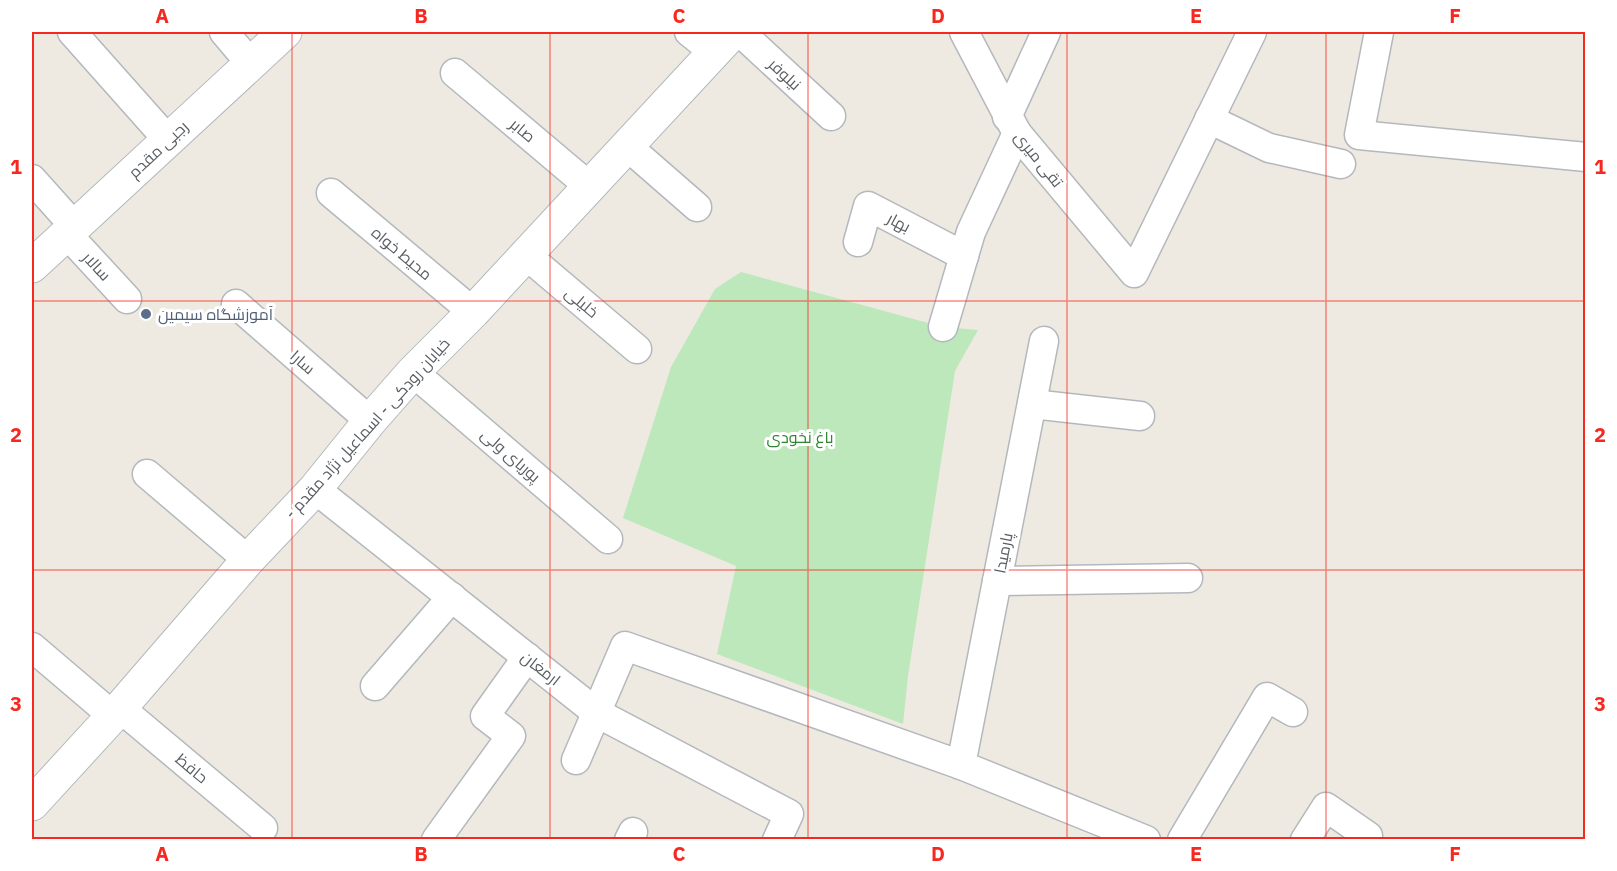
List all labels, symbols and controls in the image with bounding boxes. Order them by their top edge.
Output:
text: A [155,2,169,29]
text: B [414,2,428,29]
text: C [672,2,686,29]
text: D [931,2,945,29]
text: E [1190,2,1202,29]
text: F [1449,2,1461,29]
street label: نیلوفر [764,53,806,94]
street label: صابر [505,113,540,146]
street label: رجبی مقدم [124,116,194,183]
street label: تقی میری [1010,127,1068,192]
text: 1 [10,153,22,180]
text: 1 [1594,153,1606,180]
street label: بهار [882,207,914,237]
street label: محیط خواه [368,222,436,284]
street label: سالار [78,247,115,285]
street label: خلیلی [561,282,603,322]
place label: آموزشگاه سیمین [158,304,274,325]
marker: آموزشگاه سیمین [139,307,153,321]
street label: - خیابان رودکی - اسماعیل نژاد مقدم [280,333,455,524]
street label: سارا [286,346,320,378]
text: 2 [10,421,22,448]
text: 2 [1594,421,1606,448]
street label: پوریای ولی [476,424,545,488]
park label: باغ نخودی [767,427,833,449]
street label: پارمیدا [989,530,1019,575]
street label: ارمغان [517,646,565,690]
text: 3 [10,690,22,717]
text: 3 [1594,690,1606,717]
street label: حافظ [172,749,212,787]
text: A [155,840,169,867]
text: B [414,840,428,867]
text: C [672,840,686,867]
text: D [931,840,945,867]
text: E [1190,840,1202,867]
text: F [1449,840,1461,867]

